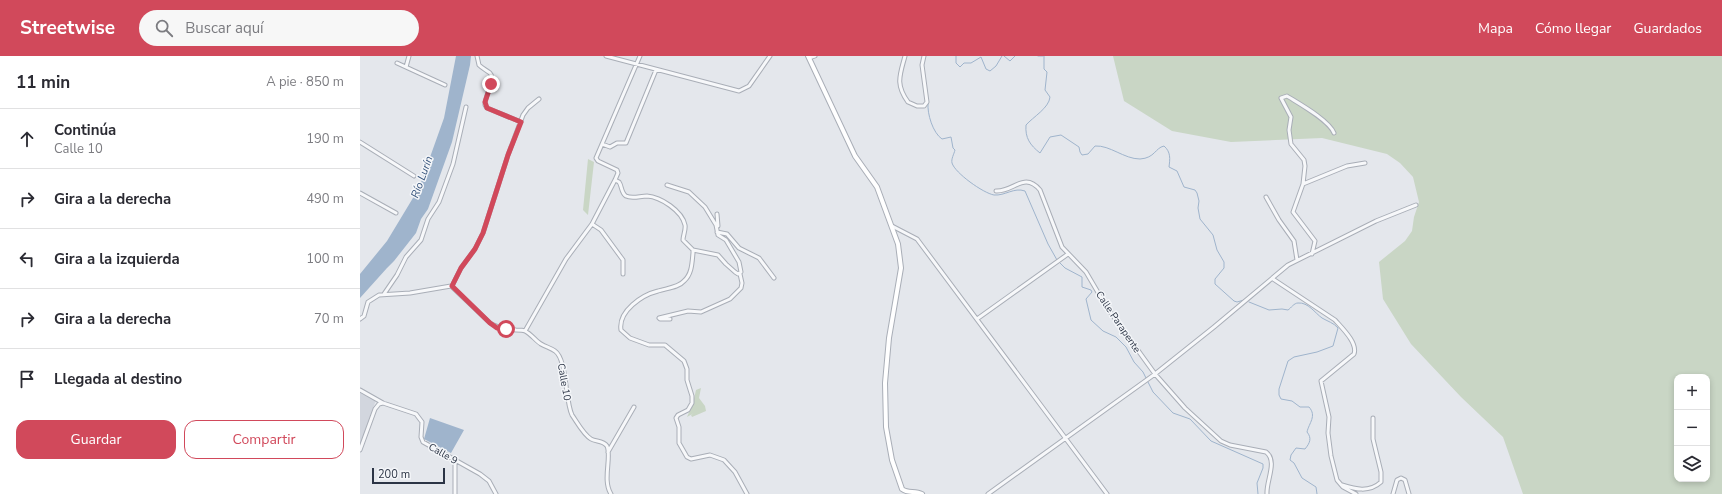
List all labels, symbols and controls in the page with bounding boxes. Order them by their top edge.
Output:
search box [139,10,419,46]
text: Streetwise [20,15,115,41]
icon: search [153,17,175,39]
text: Buscar aquí [185,18,264,38]
text: Mapa [1478,19,1513,38]
text: Cómo llegar [1535,19,1611,38]
text: Guardados [1633,19,1702,38]
text: 11 min [16,71,70,94]
text: A pie · 850 m [266,73,344,91]
route end [482,75,500,93]
text: Continúa [54,120,116,140]
icon: ahead [16,128,38,150]
text: 190 m [306,130,344,148]
text: Calle 10 [54,140,103,158]
water label: Río Lurín [407,154,437,200]
icon: right [16,188,38,210]
text: Gira a la derecha [54,189,171,209]
text: 490 m [306,190,344,208]
icon: left [16,248,38,270]
text: Gira a la izquierda [54,249,180,269]
text: 100 m [306,250,344,268]
street label: Calle Parapente [1092,288,1144,356]
icon: right [16,308,38,330]
text: Gira a la derecha [54,309,171,329]
text: 70 m [314,310,344,328]
route start [497,320,515,338]
street label: Calle 10 [554,362,574,402]
icon: arrive [16,368,38,390]
text: Llegada al destino [54,369,182,389]
map controls [1674,374,1710,482]
button: + [1674,374,1710,410]
button: − [1674,410,1710,446]
button: Guardar [16,420,176,459]
button: Compartir [184,420,344,459]
street label: Calle 9 [426,440,460,468]
button: layers [1674,446,1710,482]
scale bar [372,466,445,485]
text: 200 m [378,467,410,482]

